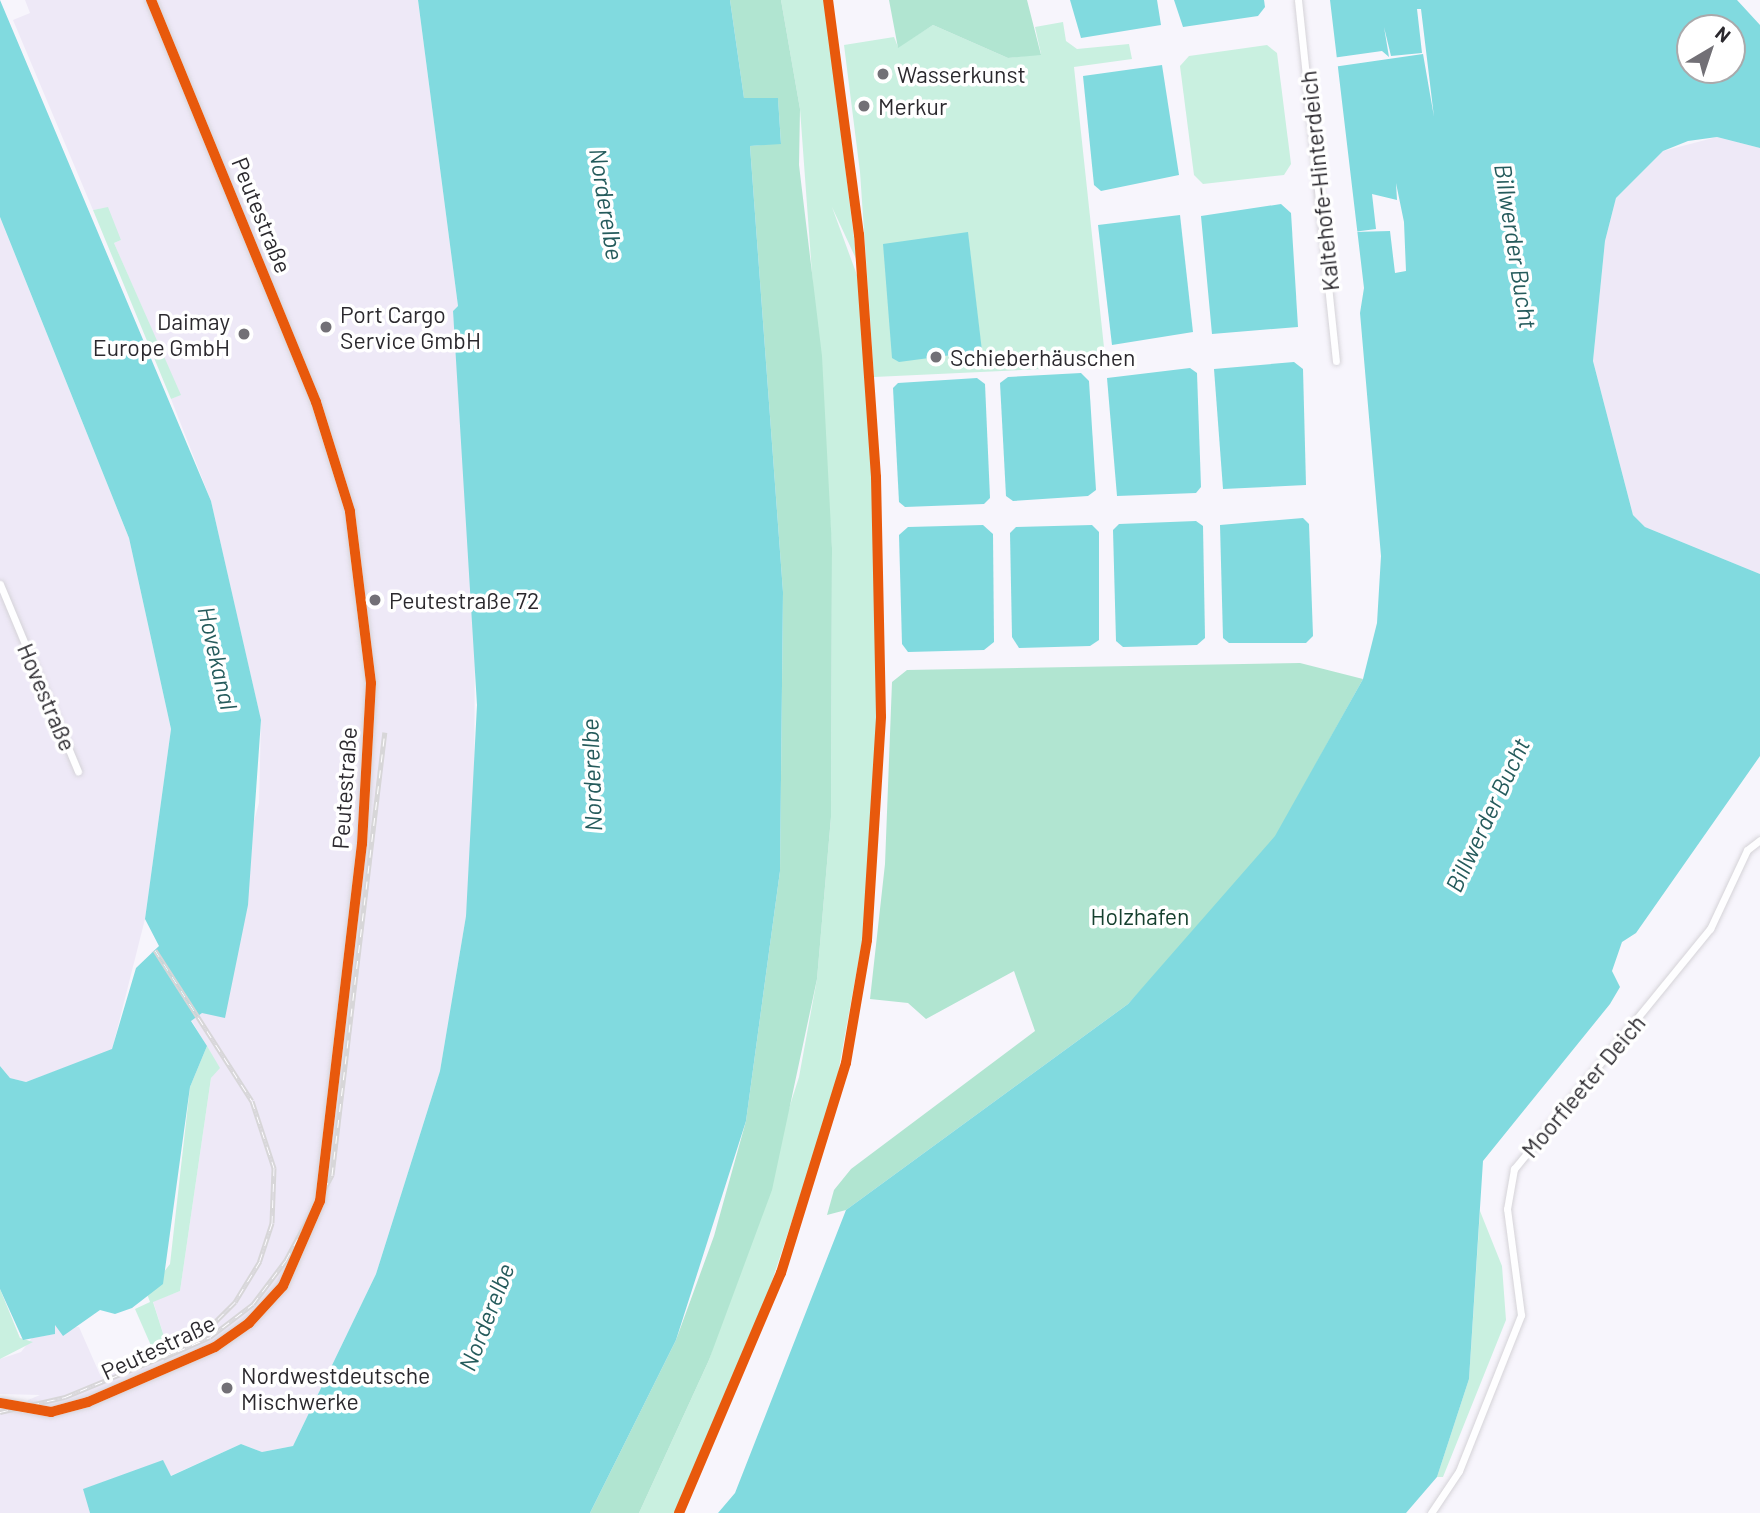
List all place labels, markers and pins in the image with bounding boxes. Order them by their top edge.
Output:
place label: Wasserkunst [897,60,1026,88]
marker: Wasserkunst [875,66,891,82]
place label: Merkur [878,92,947,120]
marker: Merkur [856,98,872,114]
place label: Port Cargo Service GmbH [340,300,481,354]
place label: Daimay Europe GmbH [93,307,230,361]
marker: Port Cargo Service GmbH [318,319,334,335]
marker: Daimay Europe GmbH [236,326,252,342]
place label: Schieberhäuschen [950,343,1135,371]
marker: Schieberhäuschen [928,349,944,365]
place label: Peutestraße 72 [389,586,539,614]
marker: Peutestraße 72 [367,592,383,608]
place label: Nordwestdeutsche Mischwerke [241,1361,430,1415]
marker: Nordwestdeutsche Mischwerke [219,1380,235,1396]

